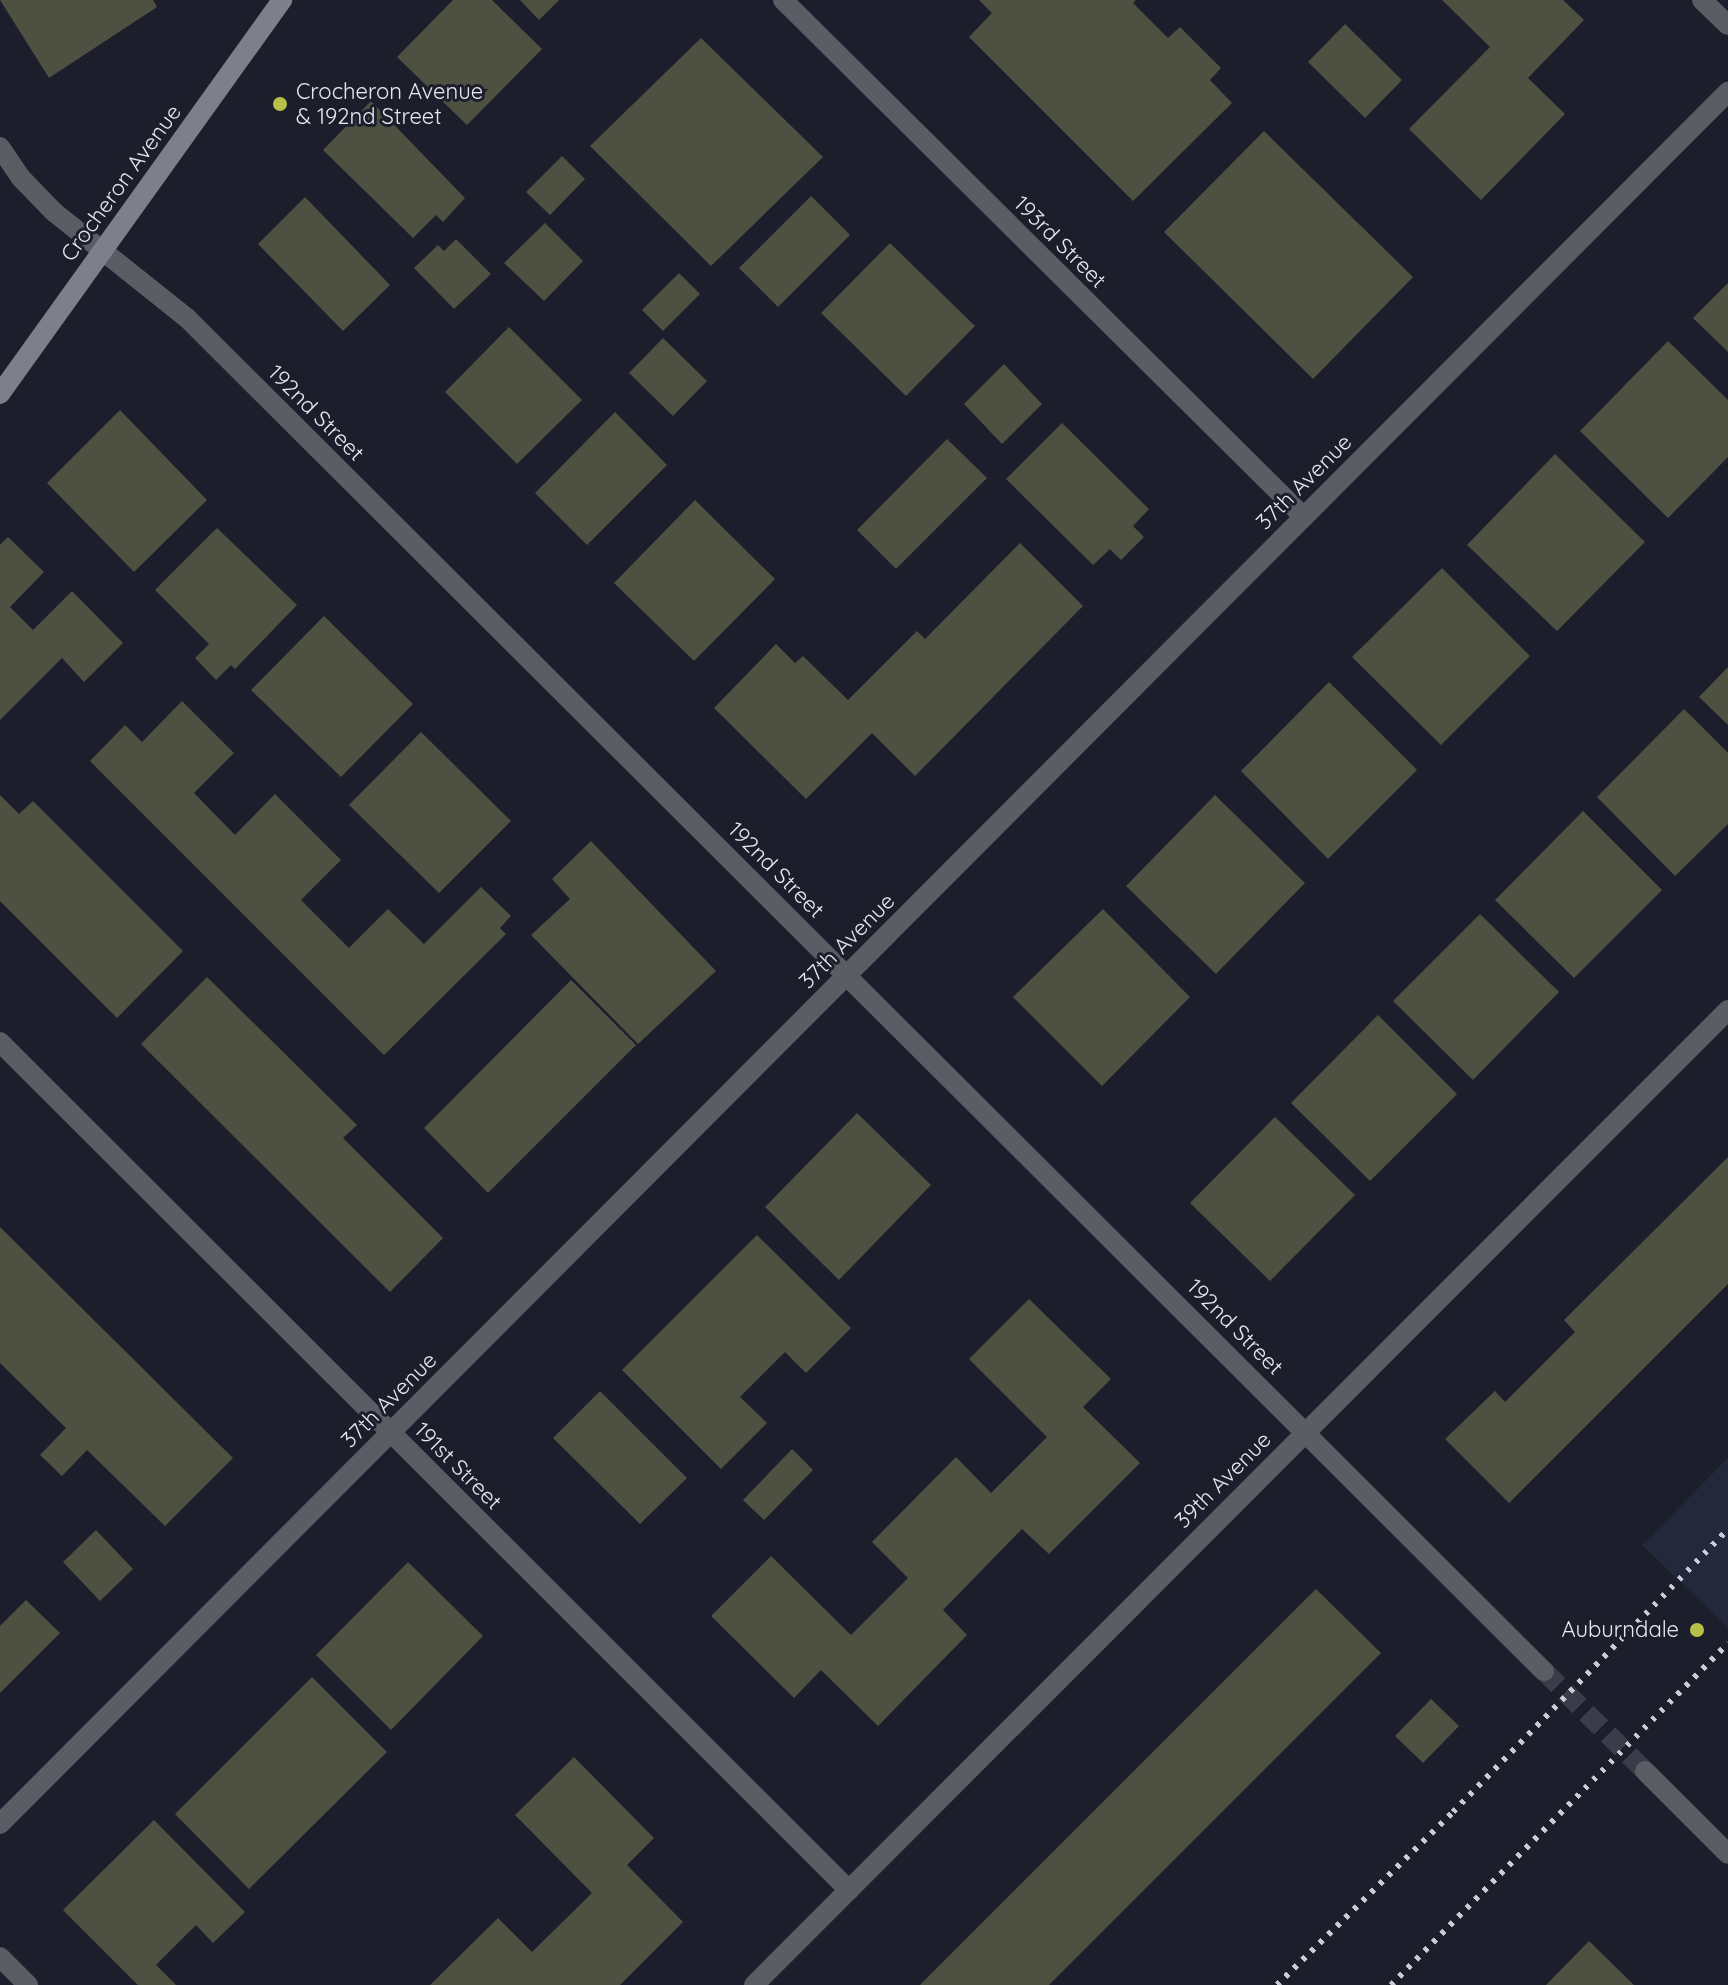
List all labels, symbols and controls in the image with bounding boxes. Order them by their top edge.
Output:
place label: Crocheron Avenue & 192nd Street [296,78,483,130]
marker: Crocheron Avenue & 192nd Street [271,95,289,113]
street label: Crocheron Avenue [55,100,187,266]
street label: 193rd Street [1008,190,1112,294]
street label: 192nd Street [263,360,369,466]
street label: 37th Avenue [1251,429,1357,535]
street label: 192nd Street [723,817,829,923]
street label: 37th Avenue [794,888,900,994]
street label: 192nd Street [1182,1274,1288,1380]
street label: 37th Avenue [336,1347,442,1453]
street label: 191st Street [409,1417,507,1515]
street label: 39th Avenue [1169,1426,1277,1534]
place label: Auburndale [1561,1617,1679,1643]
marker: Auburndale [1686,1619,1708,1641]

